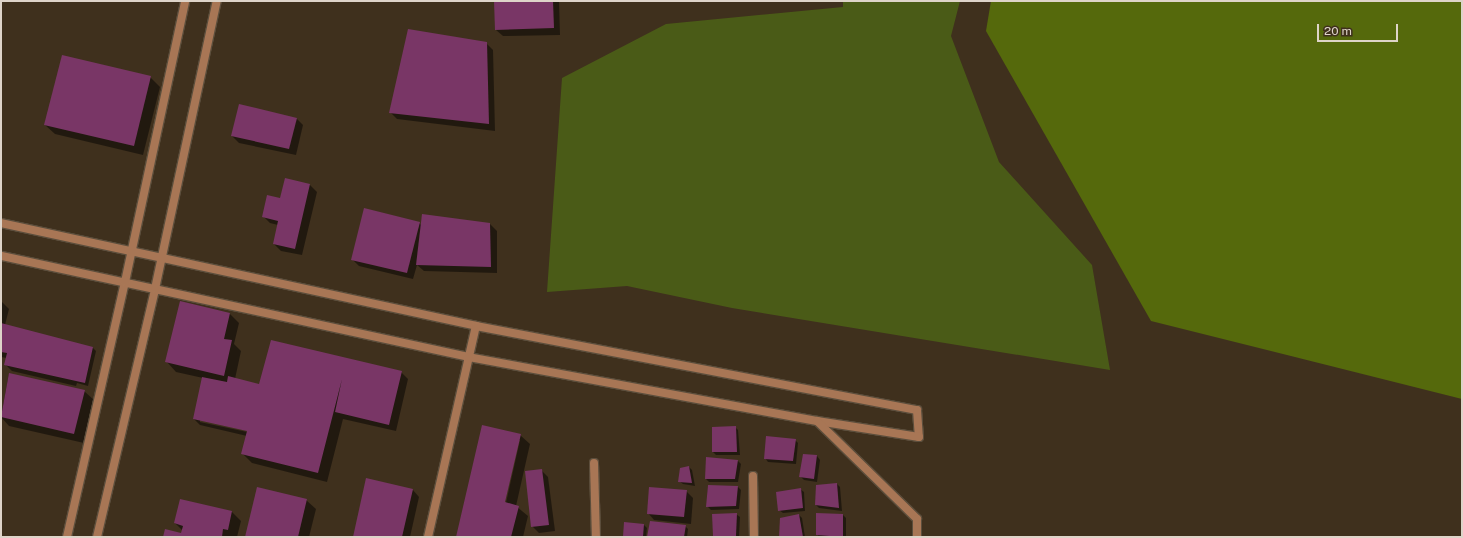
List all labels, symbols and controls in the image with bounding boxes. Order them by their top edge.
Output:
scale bar [1319,16,1400,42]
text: 20 m [1324,24,1352,38]

